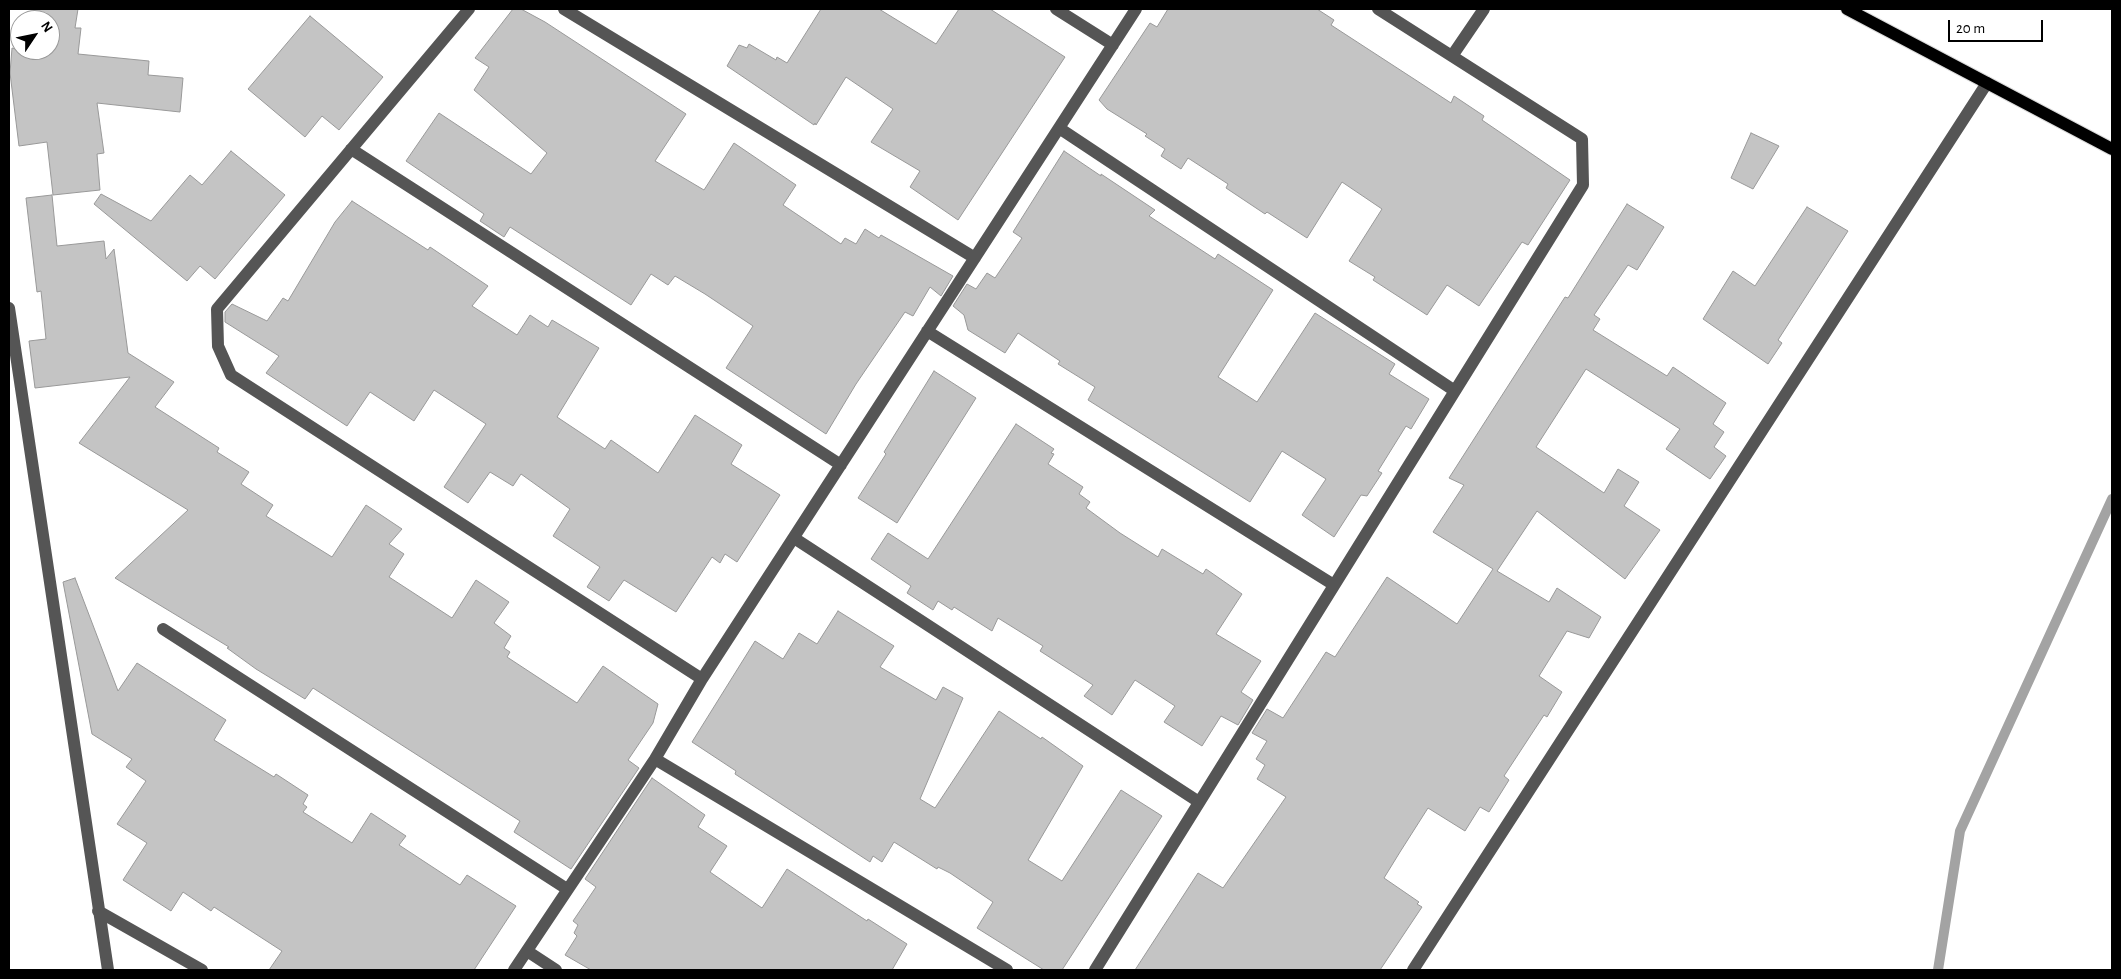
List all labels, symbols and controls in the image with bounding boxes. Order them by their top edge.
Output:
north arrow [10,10,60,60]
scale bar [1951,10,2046,42]
text: N [38,19,55,35]
text: 20 m [1956,21,1985,36]

